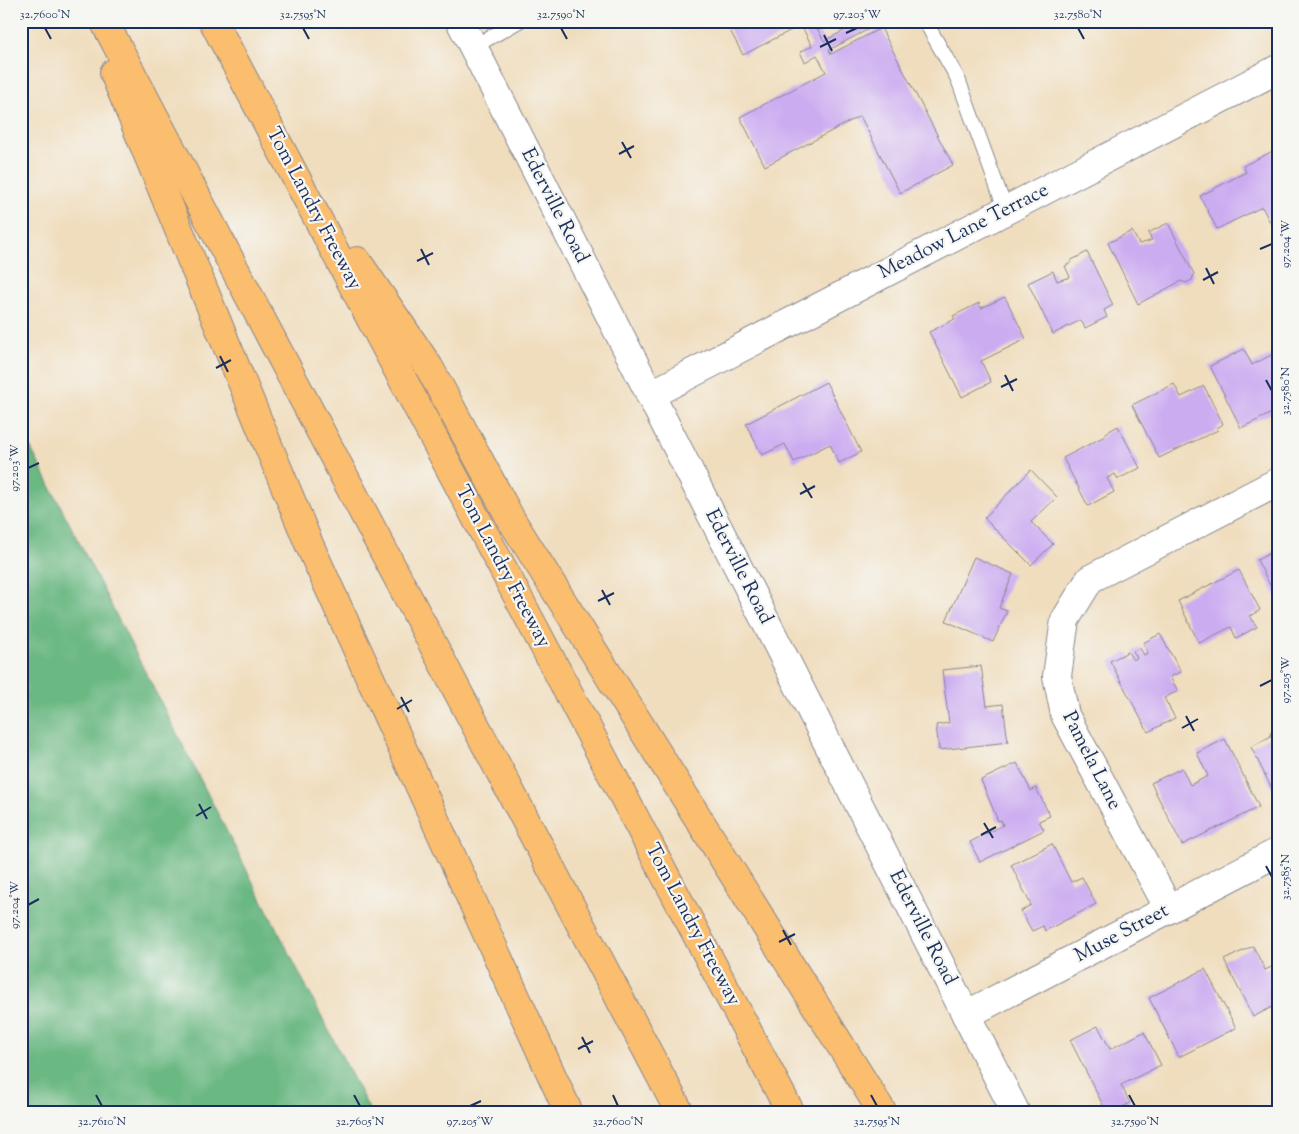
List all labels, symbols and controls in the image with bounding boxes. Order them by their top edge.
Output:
text: 32.7600°N [20,6,71,24]
text: 32.7595°N [280,6,327,24]
text: 32.7590°N [537,6,586,24]
text: 97.203°W [833,6,881,24]
text: 32.7580°N [1054,6,1103,24]
street label: Tom Landry Freeway [258,123,368,295]
street label: Ederville Road [513,143,595,269]
street label: Meadow Lane Terrace [874,177,1054,287]
text: 97.204°W [1277,219,1295,268]
text: 32.7580°N [1277,366,1295,415]
text: 97.203°W [6,444,24,492]
street label: Tom Landry Freeway [447,481,557,653]
street label: Ederville Road [697,504,779,630]
text: 97.205°W [1277,656,1295,703]
street label: Pamela Lane [1054,707,1128,815]
street label: Tom Landry Freeway [637,839,747,1011]
text: 32.7585°N [1277,853,1295,900]
street label: Ederville Road [881,865,963,991]
text: 97.204°W [6,880,24,929]
street label: Muse Street [1070,897,1174,971]
text: 32.7610°N [78,1113,126,1131]
text: 32.7605°N [336,1113,385,1131]
text: 97.205°W [447,1113,494,1131]
text: 32.7600°N [593,1113,644,1131]
text: 32.7595°N [854,1113,901,1131]
text: 32.7590°N [1111,1113,1160,1131]

